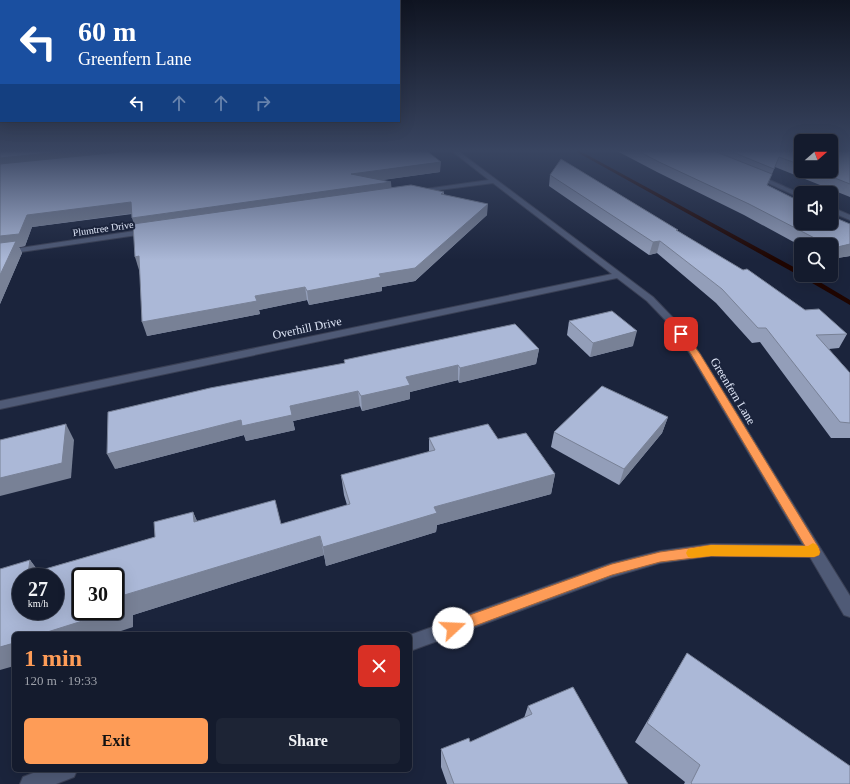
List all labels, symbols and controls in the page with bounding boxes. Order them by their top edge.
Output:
icon: left [12,16,64,68]
text: 60 m [78,16,136,47]
text: Greenfern Lane [78,49,191,69]
icon: left [126,92,148,114]
icon: ahead [168,92,190,114]
icon: ahead [210,92,232,114]
icon: right [252,92,274,114]
north arrow [794,134,838,178]
map controls [794,134,838,282]
button: sound [794,186,838,230]
street label: Plumtree Drive [72,219,135,238]
button: search [794,238,838,282]
street label: Overhill Drive [271,314,343,342]
pin [664,317,698,351]
icon: arrive [670,323,692,345]
street label: Greenfern Lane [708,355,758,427]
speed limit sign: 30 [72,568,124,620]
text: 27 [28,578,48,600]
text: km/h [28,598,48,609]
position arrow [432,607,474,649]
text: 1 min [24,645,82,671]
button: close [358,645,400,687]
text: 120 m · 19:33 [24,673,97,688]
button: Exit [24,718,208,764]
button: Share [216,718,400,764]

